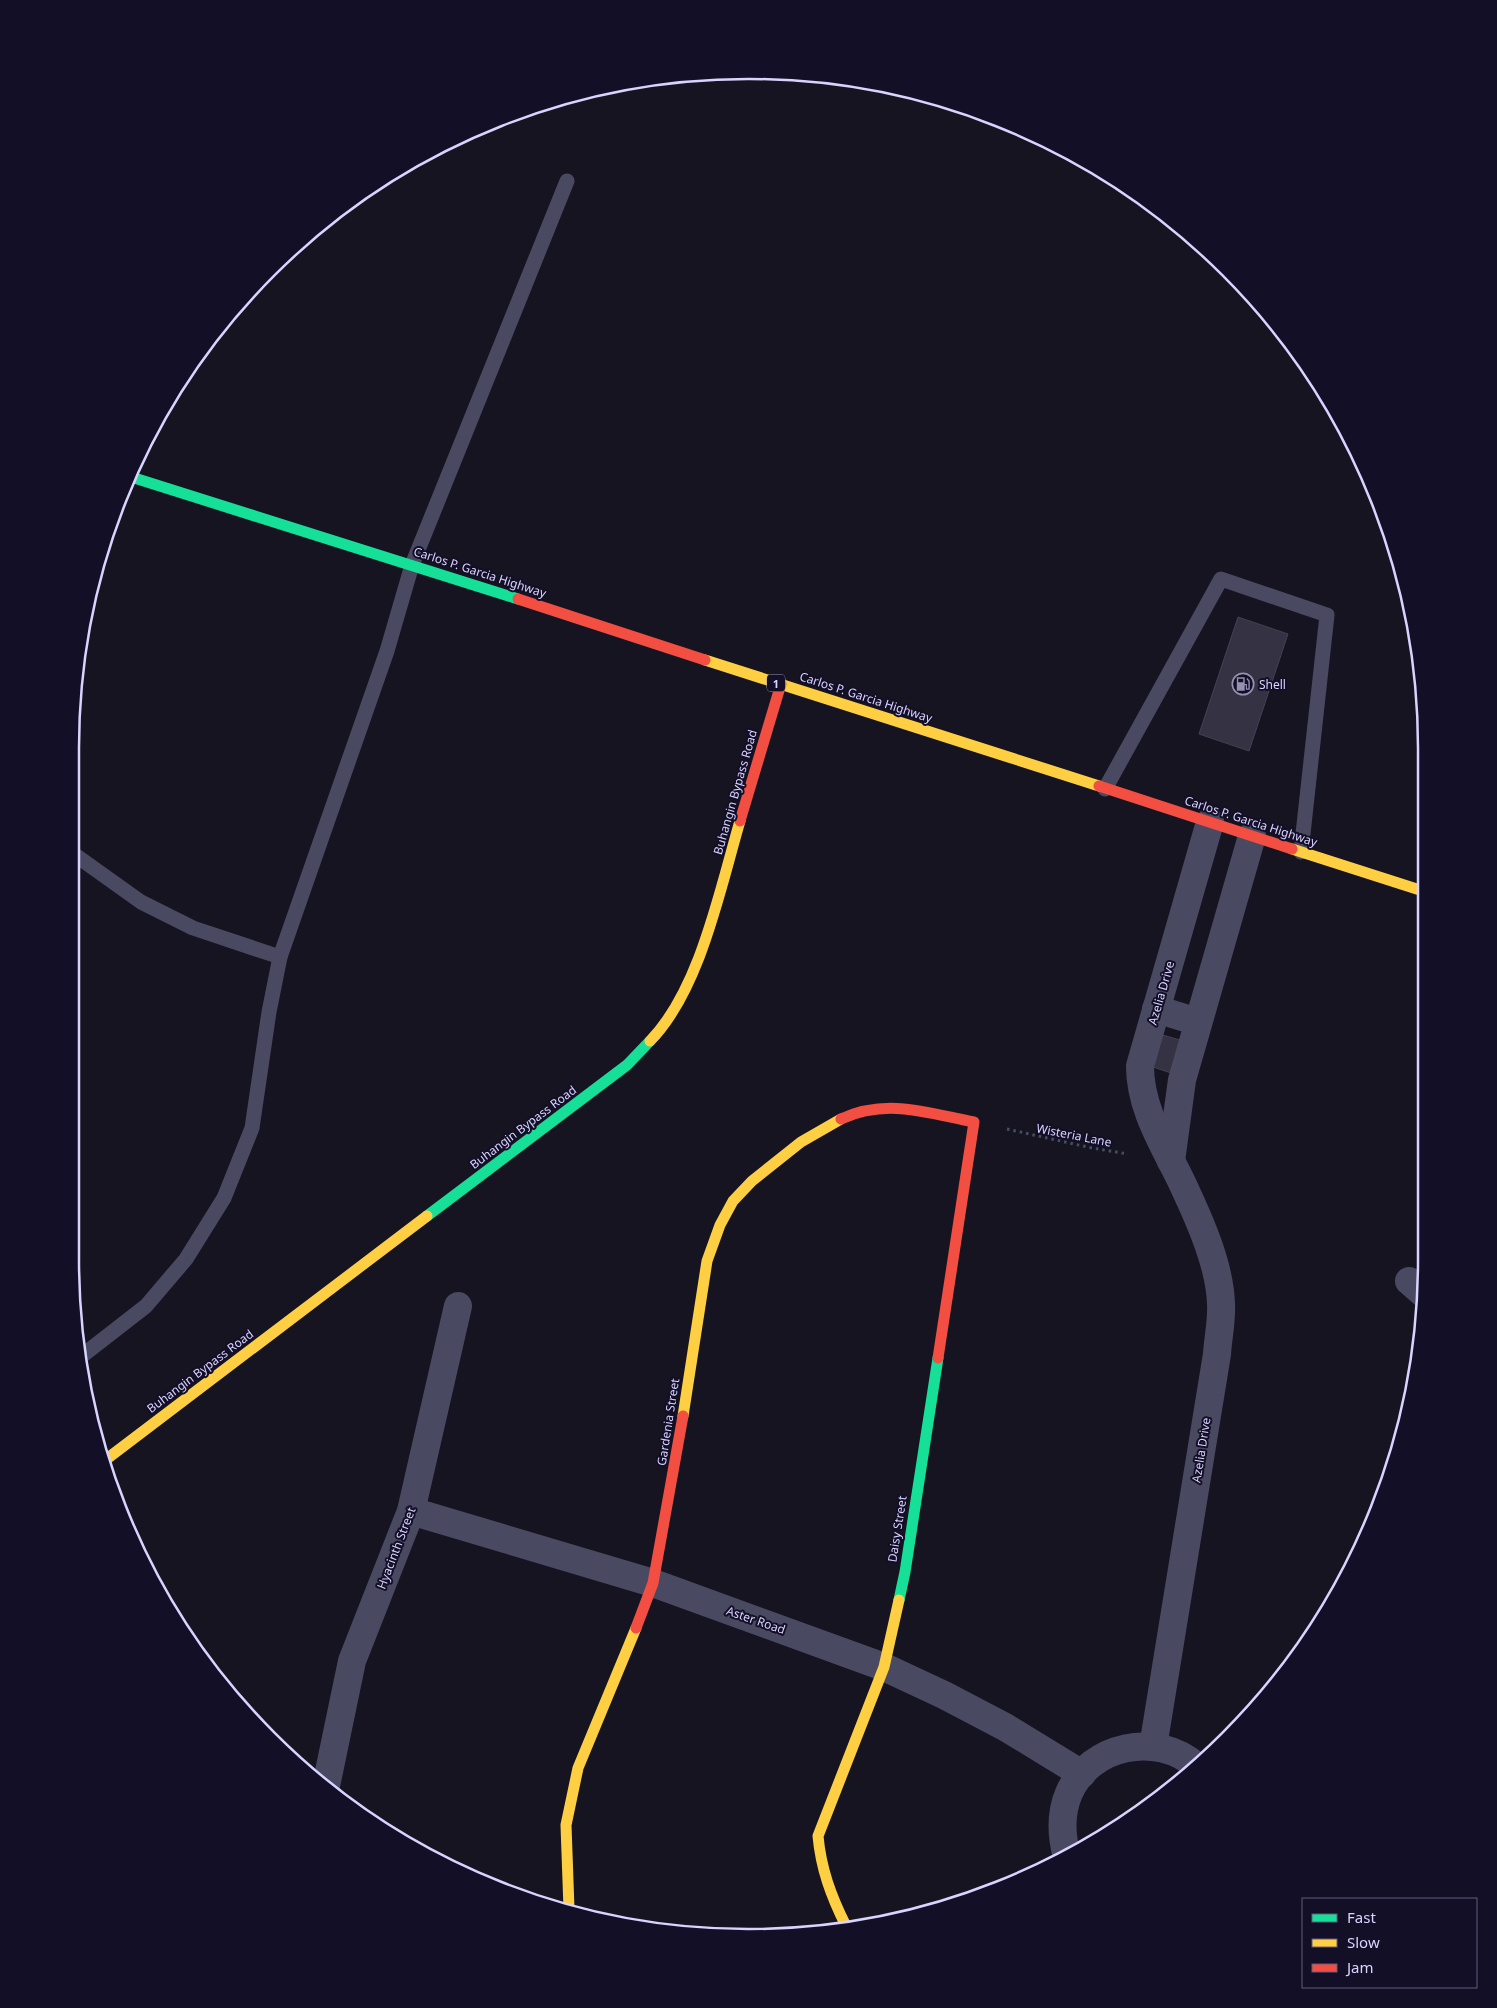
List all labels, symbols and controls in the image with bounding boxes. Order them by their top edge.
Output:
street label: Carlos P. Garcia Highway [412,543,549,602]
street label: Carlos P. Garcia Highway [798,668,935,727]
fuel station icon: Shell [1231,672,1255,696]
road number: 1 [767,674,785,691]
place label: Shell [1259,676,1286,693]
street label: Buhangin Bypass Road [709,728,761,856]
street label: Carlos P. Garcia Highway [1183,792,1320,851]
street label: Azelia Drive [1144,959,1178,1027]
street label: Buhangin Bypass Road [466,1081,580,1173]
street label: Wisteria Lane [1035,1119,1113,1151]
street label: Buhangin Bypass Road [143,1325,257,1417]
street label: Gardenia Street [653,1376,683,1467]
street label: Azelia Drive [1187,1416,1215,1484]
street label: Daisy Street [883,1494,911,1563]
street label: Hyacinth Street [373,1504,420,1591]
street label: Aster Road [724,1602,788,1638]
legend [1302,1898,1477,1988]
text: Fast [1347,1907,1376,1927]
text: Slow [1347,1932,1380,1952]
text: Jam [1345,1957,1374,1977]

